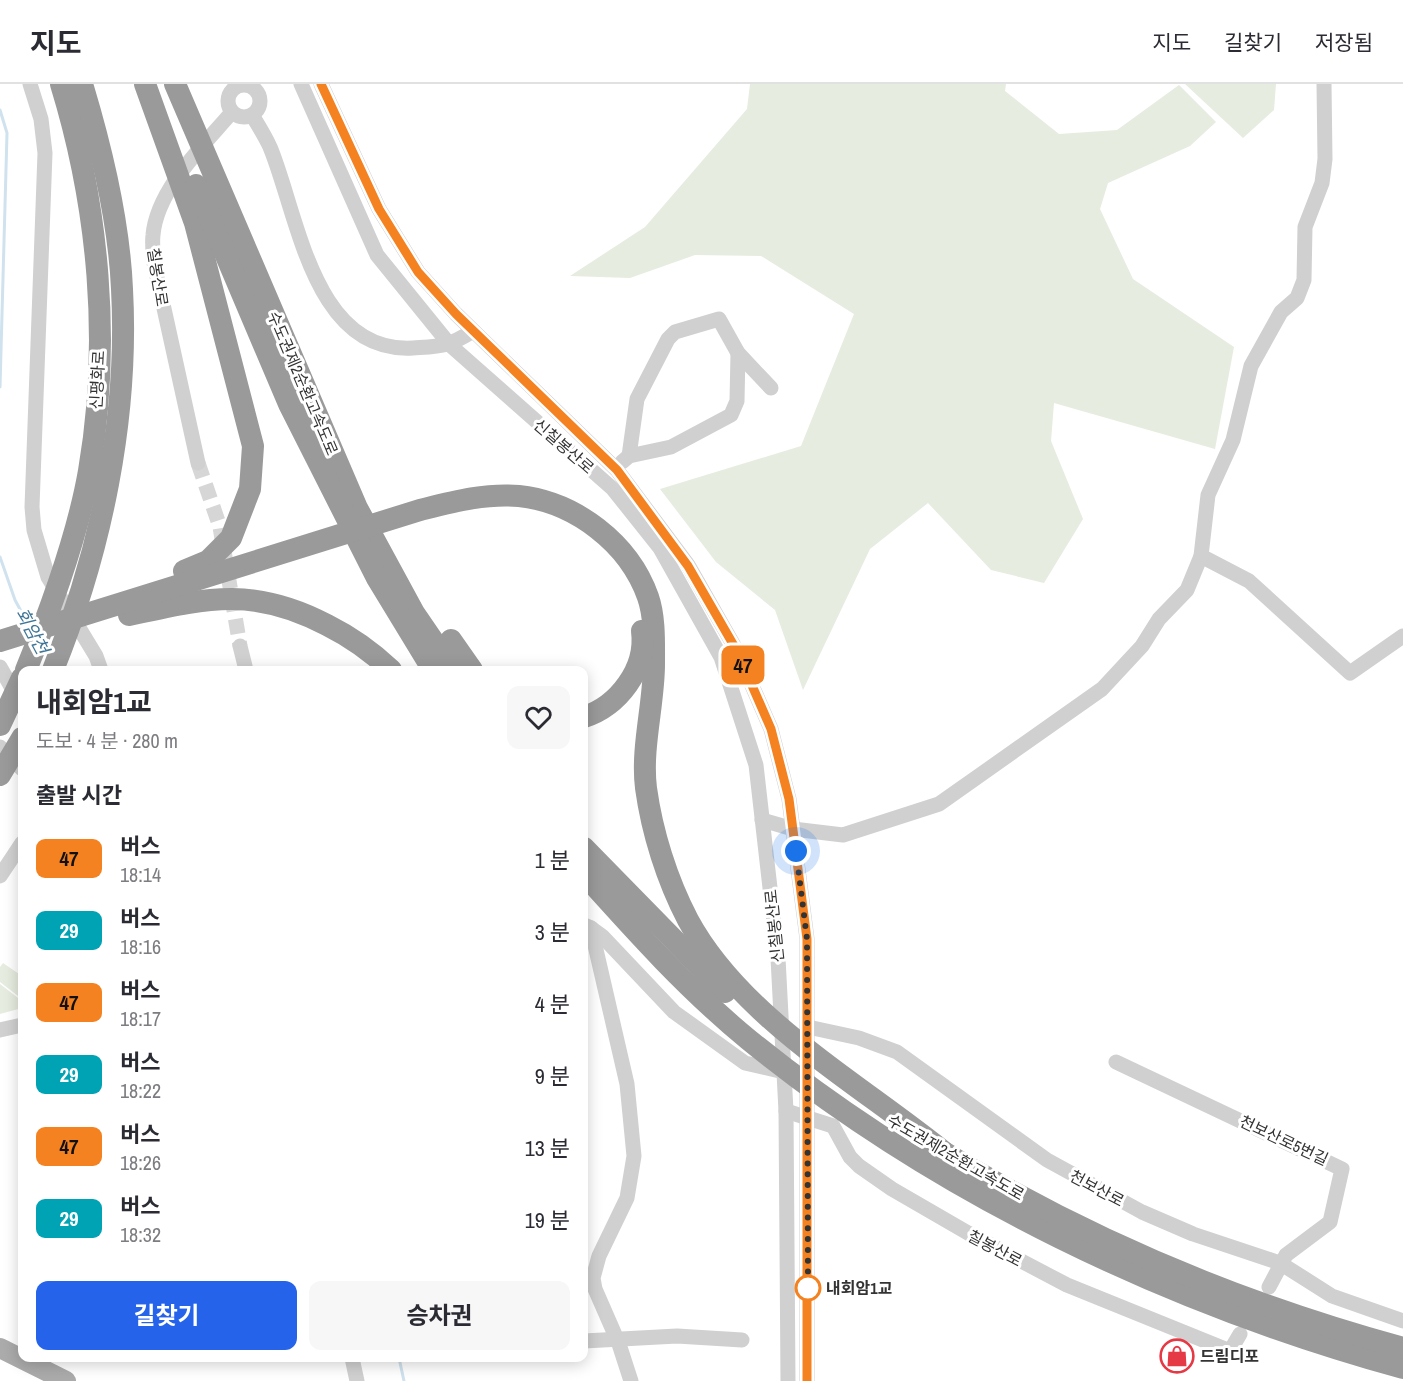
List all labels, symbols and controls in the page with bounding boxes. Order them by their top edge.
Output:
text: 지도 [30,24,82,62]
text: 지도 [1152,28,1191,57]
text: 길찾기 [1224,28,1282,57]
text: 저장됨 [1315,28,1373,57]
street label: 칠봉산로 [143,246,174,308]
street label: 수도권제2순환고속도로 [263,308,343,459]
street label: 신평화로 [84,350,110,410]
street label: 신칠봉산로 [529,414,599,479]
water label: 회암천 [10,603,56,661]
line badge: 47 [716,646,770,684]
text: 47 [733,651,753,680]
text: 내회암1교 [36,683,152,721]
button: heart [507,686,570,749]
text: 도보 · 4 분 · 280 m [36,727,178,754]
text: 출발 시간 [36,780,122,810]
text: 버스 [120,831,160,861]
your location [781,836,811,866]
text: 47 [59,844,79,873]
text: 1 분 [535,845,570,875]
text: 18:14 [120,861,161,888]
street label: 신칠봉산로 [759,888,789,964]
text: 버스 [120,903,160,933]
text: 29 [59,916,79,945]
text: 3 분 [535,917,570,947]
text: 18:16 [120,933,161,960]
text: 버스 [120,975,160,1005]
text: 47 [59,988,79,1017]
text: 4 분 [535,989,570,1019]
text: 18:17 [120,1005,161,1032]
text: 버스 [120,1047,160,1077]
text: 29 [59,1060,79,1089]
text: 9 분 [535,1061,570,1091]
text: 18:22 [120,1077,161,1104]
street label: 수도권제2순환고속도로 [884,1109,1029,1205]
street label: 천보산로5번길 [1236,1110,1332,1170]
text: 버스 [120,1119,160,1149]
text: 47 [59,1132,79,1161]
text: 13 분 [525,1133,570,1163]
text: 18:26 [120,1149,161,1176]
street label: 천보산로 [1066,1164,1128,1212]
text: 버스 [120,1191,160,1221]
text: 29 [59,1204,79,1233]
text: 19 분 [525,1205,570,1235]
text: 18:32 [120,1221,161,1248]
street label: 칠봉산로 [964,1224,1026,1272]
marker: 내회암1교 [795,1275,821,1301]
place label: 내회암1교 [826,1277,892,1299]
button: 길찾기 [36,1281,297,1350]
button: 승차권 [309,1281,570,1350]
shop icon: 드림디포 [1159,1338,1195,1374]
place label: 드림디포 [1200,1345,1259,1367]

